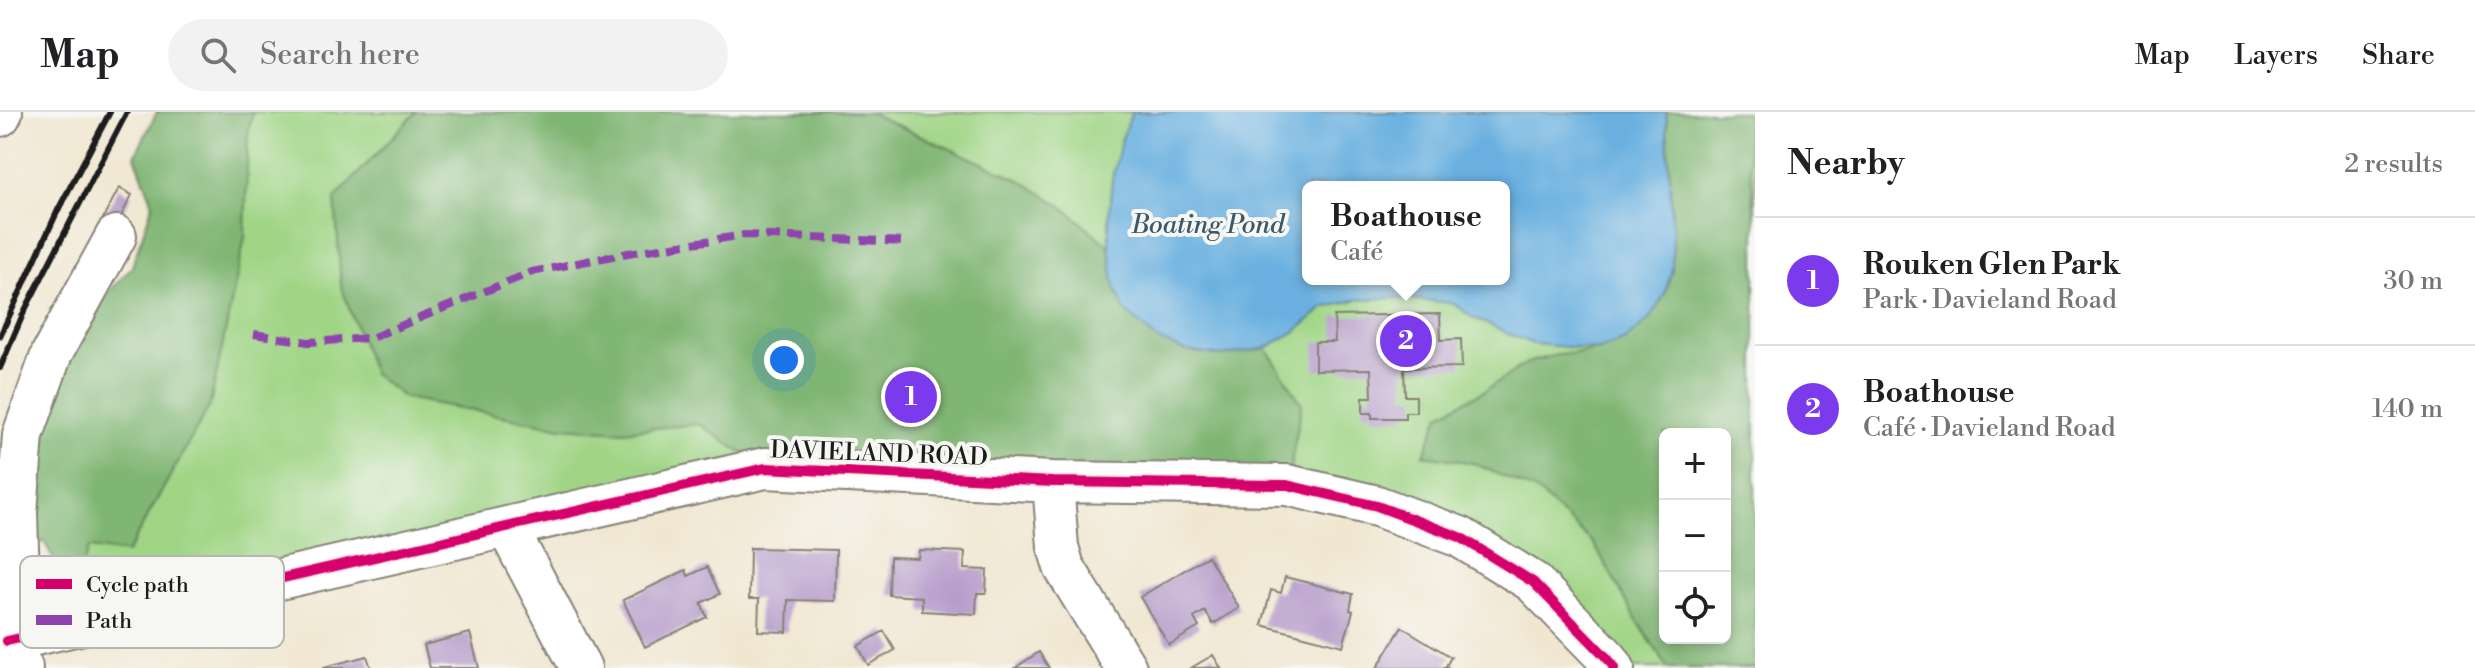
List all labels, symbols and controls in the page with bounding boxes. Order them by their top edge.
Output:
search box [168,19,728,91]
text: Map [40,32,120,79]
icon: search [196,33,240,77]
text: Search here [260,36,420,74]
text: Map [2135,38,2190,73]
text: Layers [2234,38,2318,73]
text: Share [2362,38,2435,73]
text: Nearby [1787,143,1905,185]
text: 2 results [2344,148,2443,180]
popup [1302,181,1510,285]
text: Boathouse [1330,198,1482,236]
water label: Boating Pond [1130,209,1286,241]
text: Café [1330,236,1383,268]
text: Rouken Glen Park [1863,246,2120,284]
text: 1 [1807,265,1819,297]
text: 30 m [2383,265,2443,297]
text: Park · Davieland Road [1863,284,2117,316]
pin: 2 [1380,311,1432,371]
your location [764,340,804,380]
pin: 1 [885,367,937,427]
text: Boathouse [1863,374,2015,412]
text: 2 [1805,393,1821,425]
text: 140 m [2372,393,2443,425]
text: Café · Davieland Road [1863,412,2116,444]
map controls [1659,428,1731,644]
button: + [1659,428,1731,500]
street label: DAVIELAND ROAD [770,435,988,473]
button: − [1659,500,1731,572]
legend [20,556,284,648]
text: Cycle path [86,572,189,599]
button: locate [1659,572,1731,644]
text: Path [86,608,132,635]

